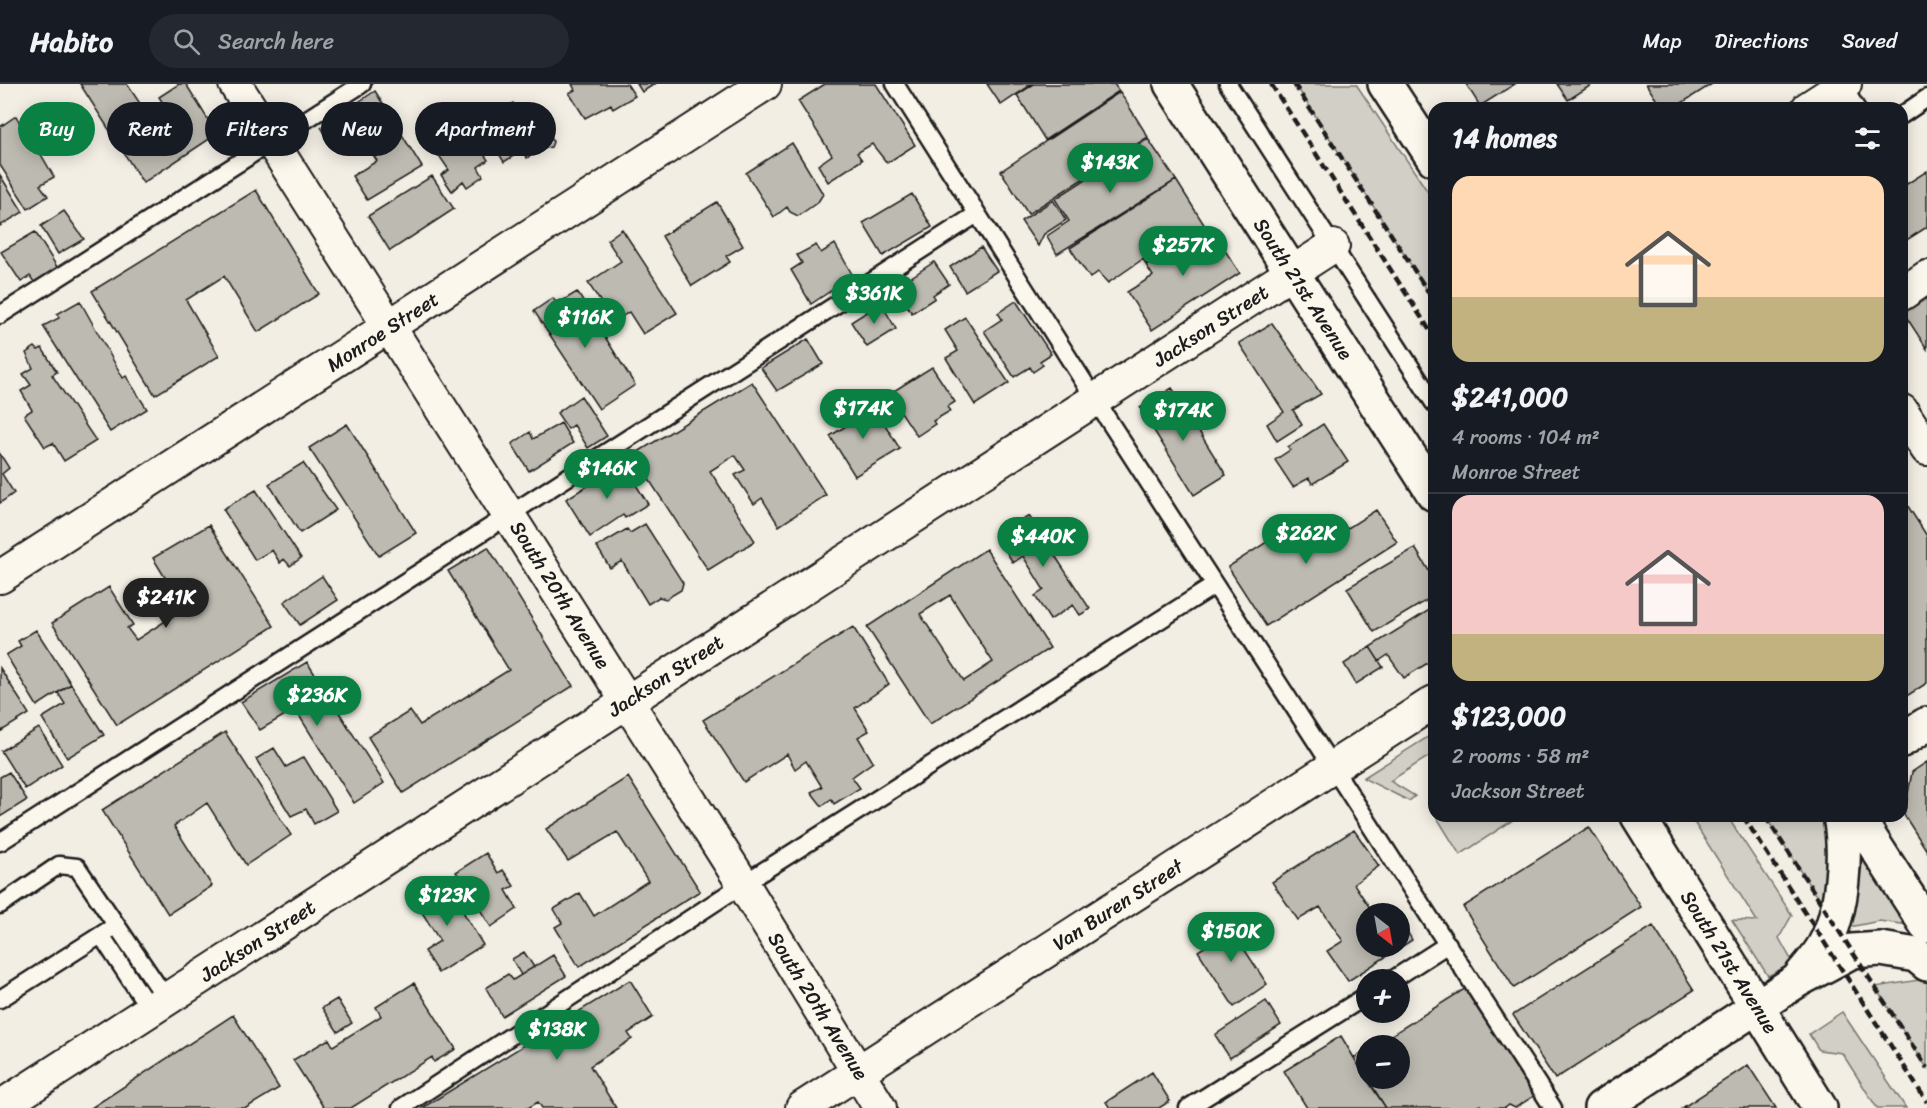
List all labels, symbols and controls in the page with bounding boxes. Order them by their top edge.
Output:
search box [149,14,569,68]
text: Habito [30,17,113,66]
text: Search here [218,22,334,61]
text: Map [1643,22,1681,60]
text: Directions [1714,22,1809,60]
text: Saved [1842,22,1897,60]
icon: search [170,25,203,58]
chip: Buy [18,102,95,156]
chip: Rent [107,102,193,156]
chip: Filters [205,102,309,156]
chip: New [321,102,403,156]
chip: Apartment [415,102,556,156]
text: 14 homes [1452,115,1557,161]
icon: filters [1851,122,1884,155]
pin: $143K [1068,143,1152,194]
text: $143K [1081,145,1139,180]
street label: South 21st Avenue [1244,211,1363,368]
icon: home [1614,215,1722,323]
pin: $257K [1141,226,1225,277]
text: $257K [1153,228,1213,263]
pin: $361K [832,274,916,325]
street label: Jackson Street [1145,275,1276,377]
text: $361K [846,276,902,311]
street label: Monroe Street [320,282,447,382]
pin: $116K [543,298,627,349]
text: $116K [558,300,612,335]
text: $241,000 [1452,374,1568,420]
pin: $174K [821,389,905,440]
text: $174K [834,391,892,426]
pin: $174K [1141,391,1225,442]
text: $174K [1154,393,1212,428]
text: 4 rooms · 104 m² [1452,420,1600,455]
pin: $146K [565,449,649,500]
text: $146K [578,451,636,486]
text: Monroe Street [1452,455,1581,490]
street label: South 20th Avenue [500,514,620,677]
pin: $262K [1264,514,1348,565]
text: $262K [1276,516,1336,551]
pin: $440K [1001,517,1085,568]
text: $440K [1011,519,1075,554]
icon: home [1614,534,1722,642]
pin: $241K [124,578,208,629]
text: $241K [137,580,195,615]
street label: Jackson Street [600,625,731,727]
pin: $236K [275,676,359,727]
text: $236K [287,678,347,713]
text: $123,000 [1452,693,1566,739]
text: 2 rooms · 58 m² [1452,739,1589,774]
text: Jackson Street [1452,774,1585,809]
street label: Van Buren Street [1045,849,1191,961]
pin: $123K [405,876,489,927]
text: $123K [419,878,475,913]
street label: South 21st Avenue [1671,883,1787,1041]
street label: Jackson Street [192,890,323,992]
north arrow [1356,903,1410,957]
map controls [1356,903,1410,1089]
pin: $150K [1189,912,1273,963]
text: $150K [1201,914,1261,949]
street label: South 20th Avenue [758,925,878,1088]
button: + [1356,969,1410,1023]
pin: $138K [515,1010,599,1061]
text: $138K [528,1012,586,1047]
button: − [1356,1035,1410,1089]

